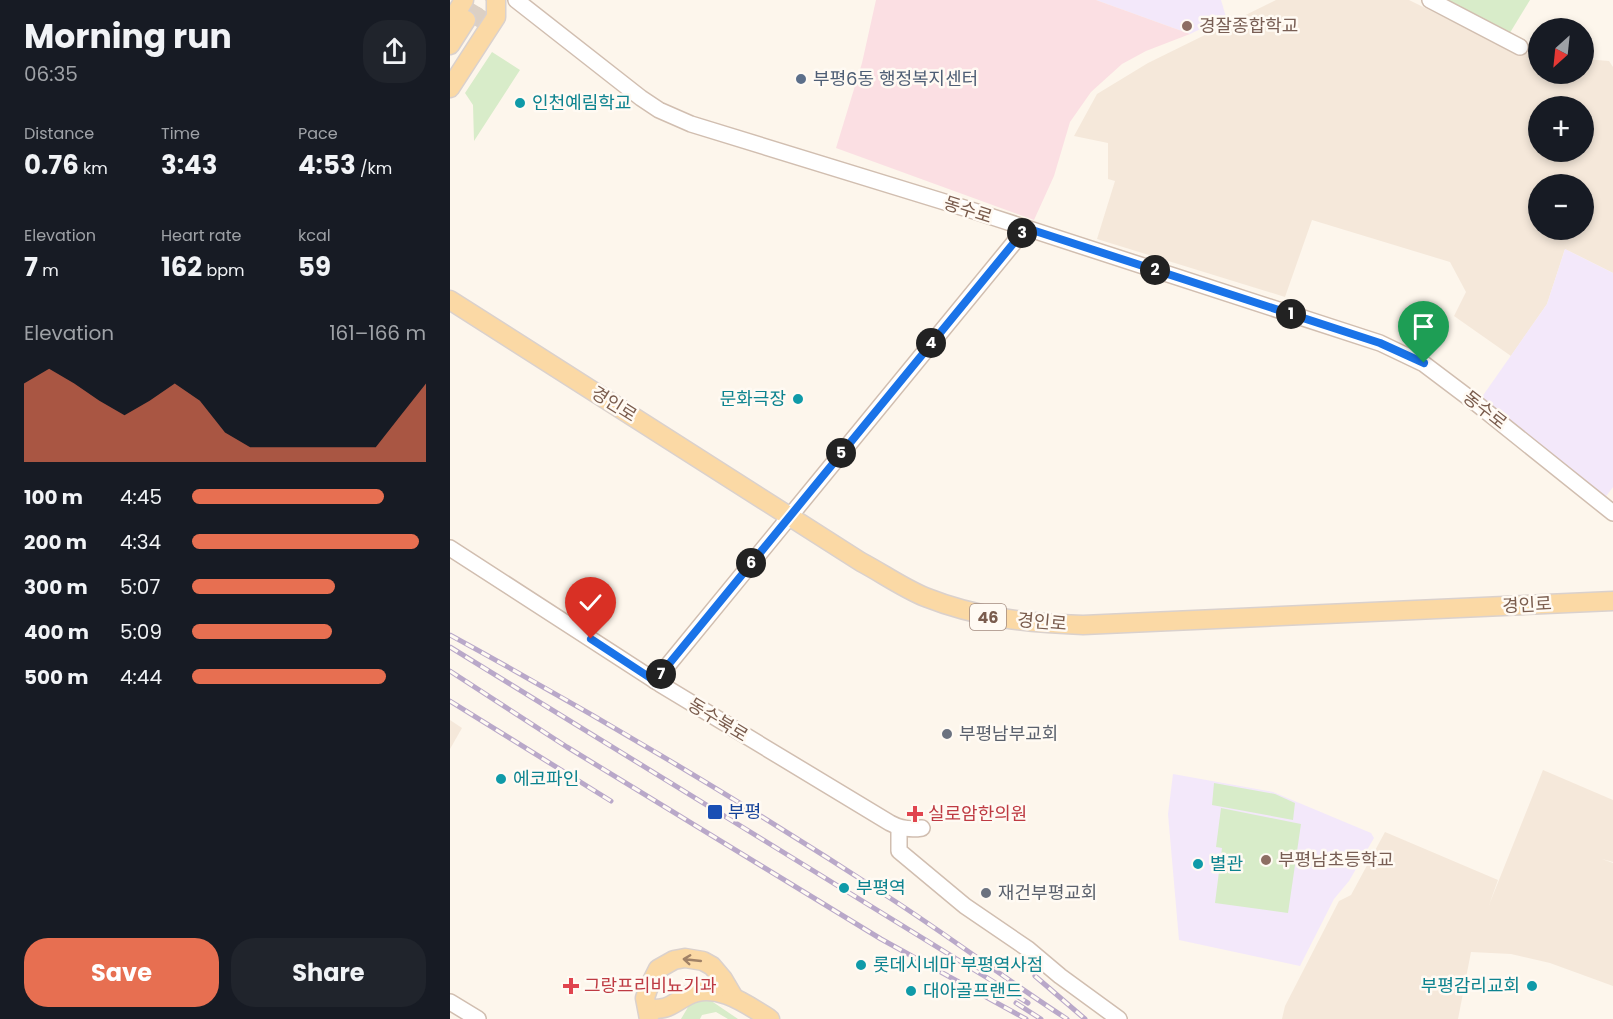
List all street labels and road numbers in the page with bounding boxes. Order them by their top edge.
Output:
street label: 동수로 [941,190,996,229]
street label: 경인로 [587,380,642,427]
street label: 동수로 [1458,384,1513,435]
street label: 경인로 [1502,591,1552,618]
road number: 46 [970,604,1006,630]
street label: 경인로 [1016,607,1068,636]
street label: 동수북로 [683,692,753,747]

